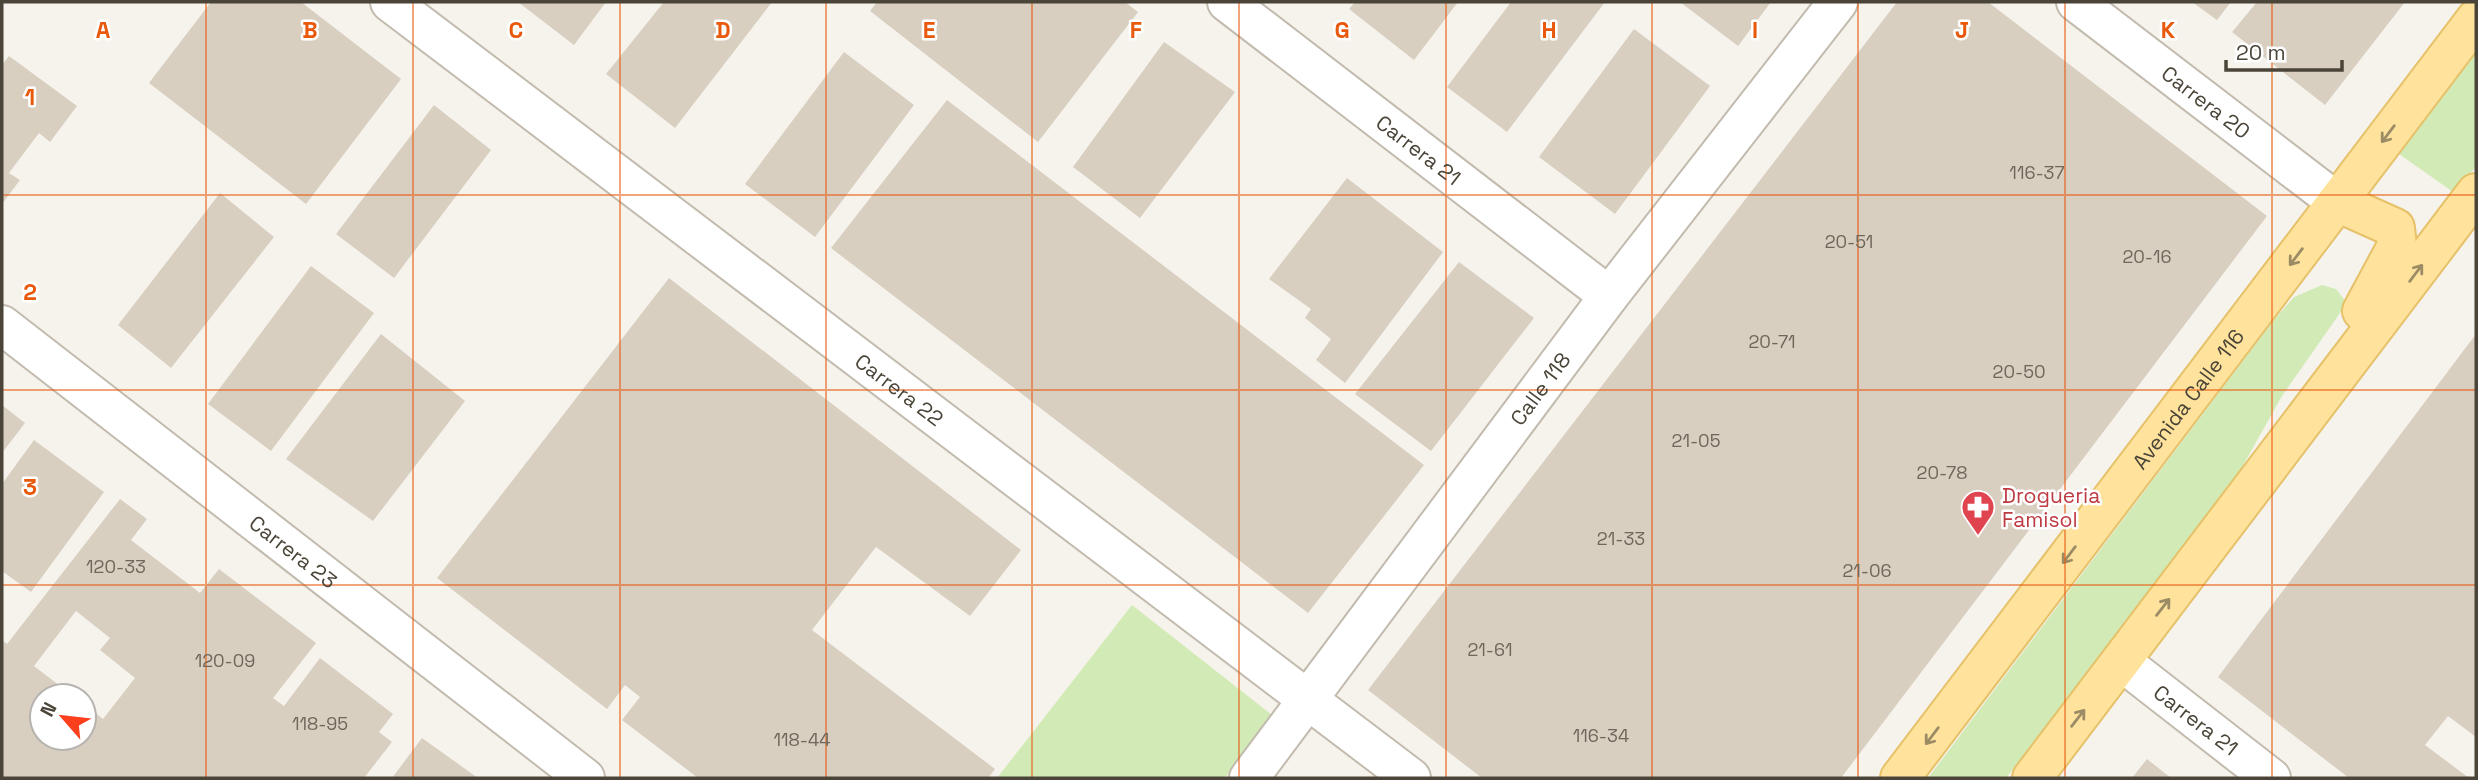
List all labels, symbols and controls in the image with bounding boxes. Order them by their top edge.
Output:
text: A [96,15,111,45]
text: B [302,15,318,45]
text: C [509,15,523,45]
text: D [715,15,731,45]
text: E [923,15,935,45]
text: F [1130,15,1142,45]
text: G [1334,15,1350,45]
text: H [1541,15,1557,45]
text: I [1752,15,1758,45]
text: J [1955,15,1969,45]
text: K [2161,15,2176,45]
scale bar [2226,28,2342,72]
text: 20 m [2236,39,2286,66]
street label: Carrera 20 [2156,59,2256,144]
text: 1 [25,82,35,112]
street label: Carrera 21 [1371,108,1467,191]
one-way arrow [2381,125,2396,143]
house number: 116-37 [2009,161,2065,184]
house number: 20-51 [1825,230,1873,253]
house number: 20-16 [2122,245,2172,268]
one-way arrow [2288,247,2303,265]
one-way arrow [2409,264,2424,283]
text: 2 [23,277,37,307]
street label: Avenida Calle 116 [2126,323,2250,474]
house number: 20-71 [1748,330,1796,353]
street label: Carrera 22 [850,347,949,431]
street label: Calle 118 [1504,347,1576,430]
house number: 20-50 [1993,360,2045,383]
house number: 21-05 [1672,429,1720,452]
house number: 20-78 [1917,461,1967,484]
text: 3 [23,472,37,502]
place label: Drogueria Famisol [2002,482,2100,533]
pharmacy icon: Drogueria Famisol [1959,488,1997,537]
street label: Carrera 23 [244,509,343,594]
house number: 21-33 [1597,527,1645,550]
one-way arrow [2062,545,2077,564]
house number: 120-33 [86,555,146,578]
house number: 21-06 [1842,559,1892,582]
one-way arrow [2155,598,2170,617]
house number: 21-61 [1467,638,1513,661]
house number: 120-09 [195,649,255,672]
street label: Carrera 21 [2148,678,2244,761]
north arrow [28,682,98,752]
text: N [34,698,62,721]
one-way arrow [2071,709,2086,728]
house number: 118-95 [292,712,348,735]
house number: 116-34 [1573,724,1629,747]
one-way arrow [1925,726,1939,745]
house number: 118-44 [774,728,830,751]

